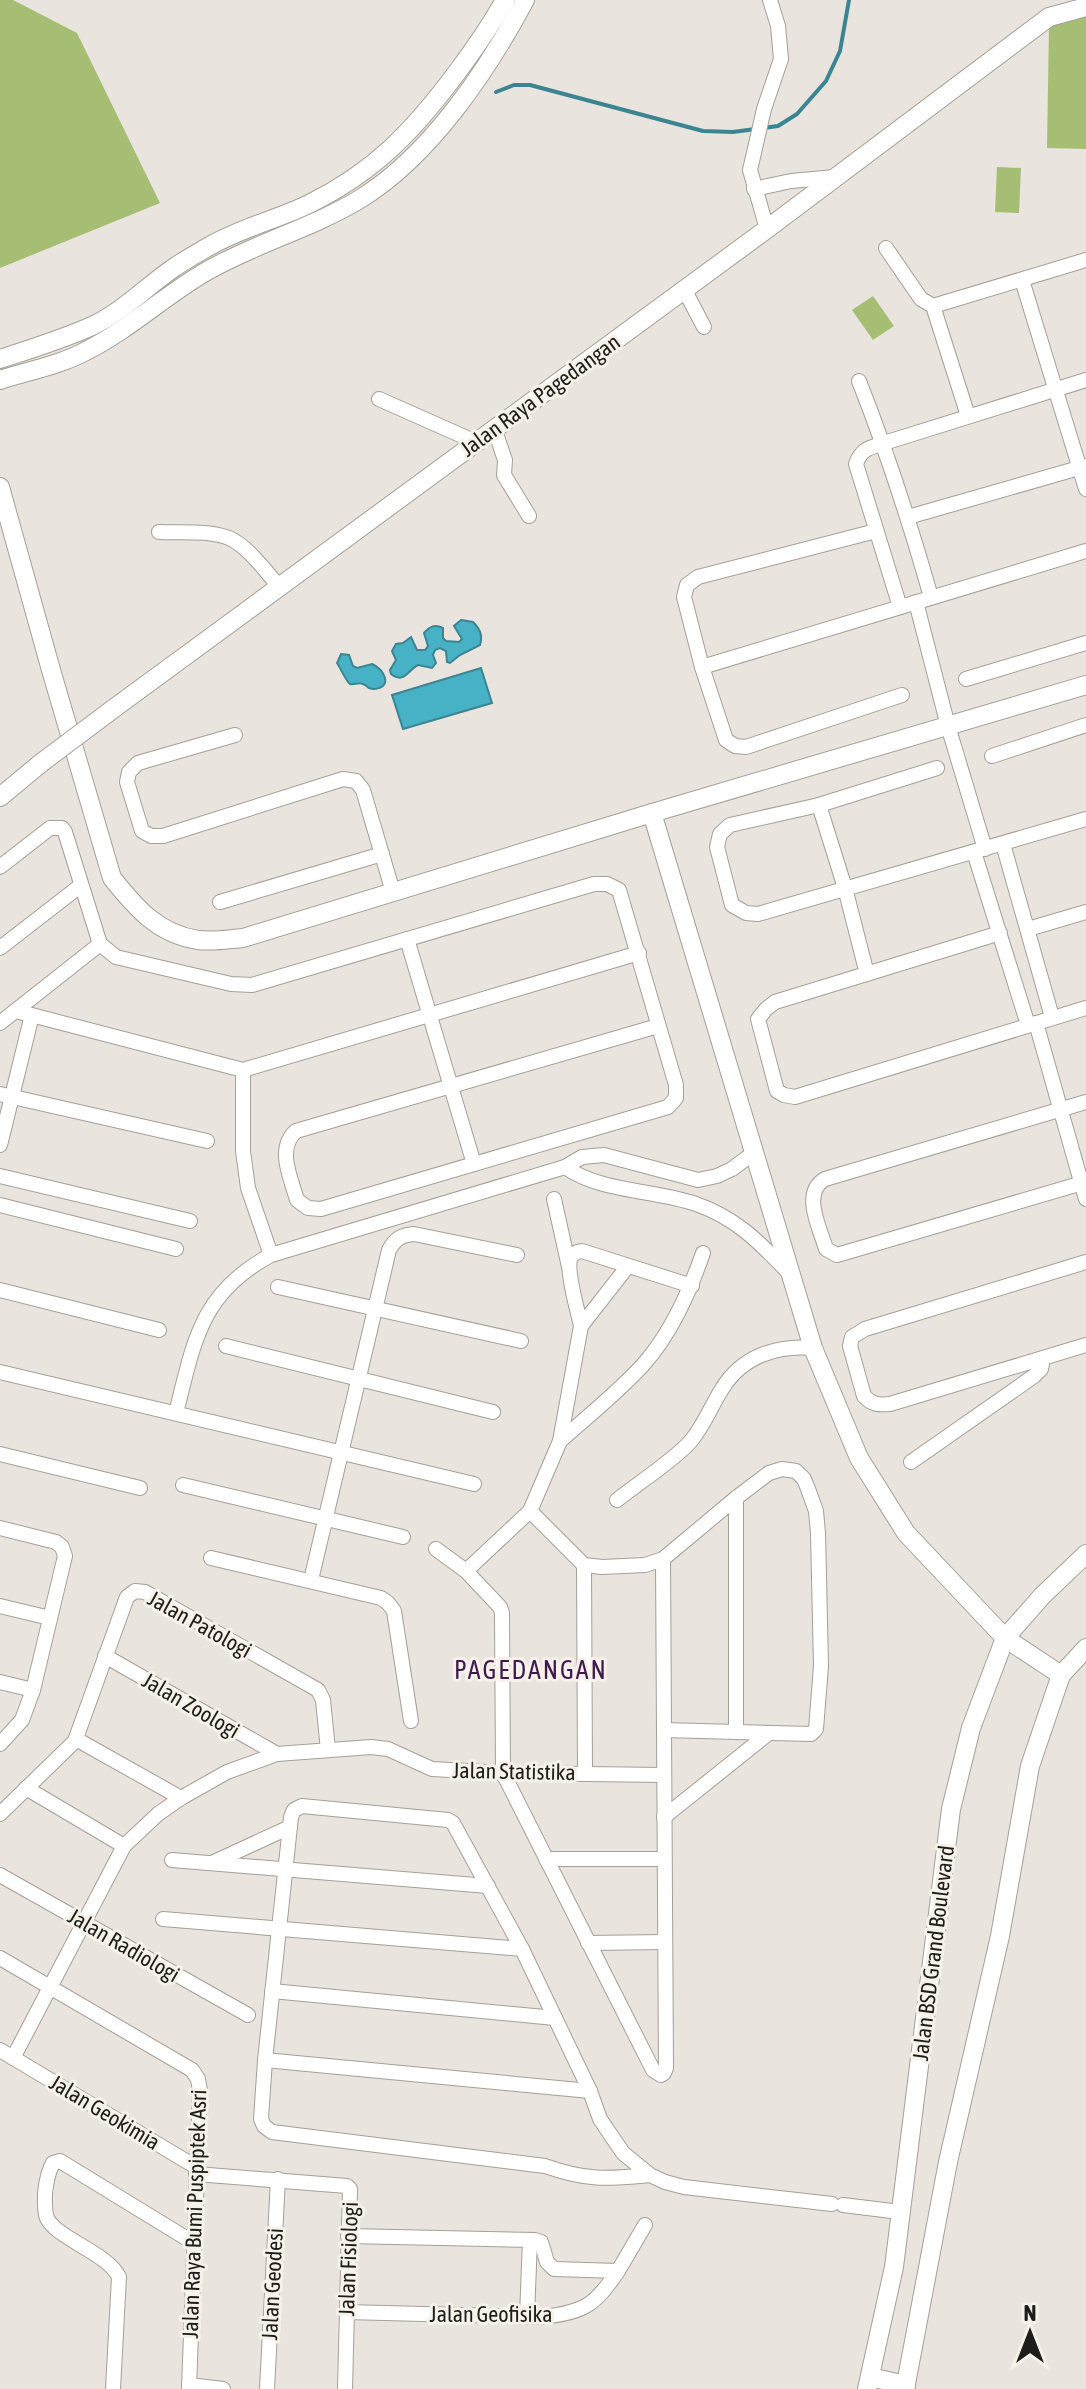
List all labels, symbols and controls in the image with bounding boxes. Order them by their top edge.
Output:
street label: Jalan Raya Pagedangan [455,328,625,462]
street label: Jalan Patologi [144,1585,256,1663]
district label: PAGEDANGAN [454,1655,608,1685]
street label: Jalan Zoologi [138,1667,244,1743]
street label: Jalan Statistika [452,1757,576,1785]
street label: Jalan BSD Grand Boulevard [907,1844,959,2062]
street label: Jalan Radiologi [64,1903,184,1987]
street label: Jalan Geokimia [45,2069,165,2155]
street label: Jalan Raya Bumi Puspiptek Asri [177,2089,211,2339]
street label: Jalan Fisiologi [333,2201,363,2317]
street label: Jalan Geodesi [256,2227,288,2341]
north arrow [990,2293,1070,2373]
text: N [1024,2300,1036,2326]
street label: Jalan Geofisika [430,2301,552,2327]

